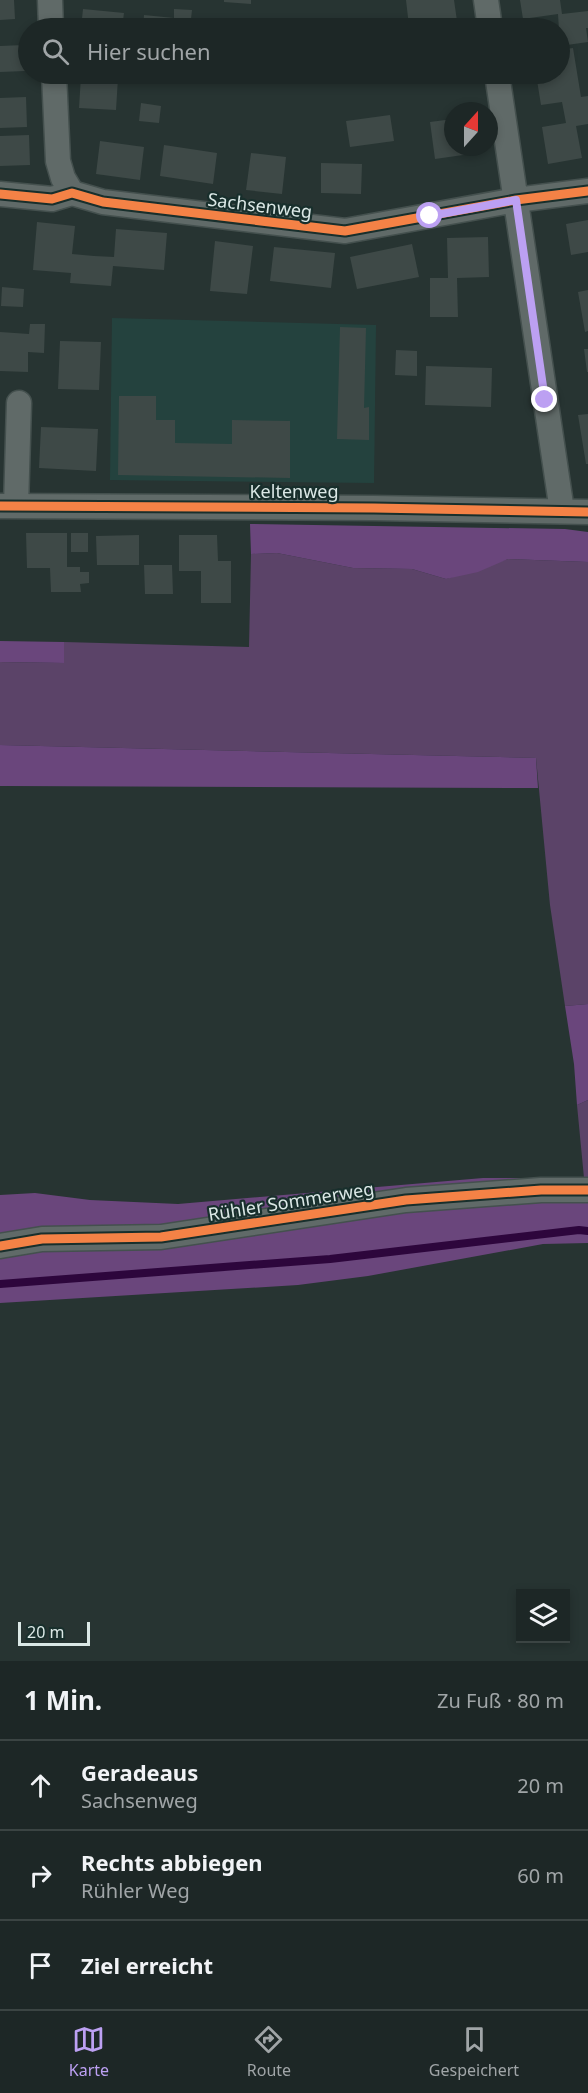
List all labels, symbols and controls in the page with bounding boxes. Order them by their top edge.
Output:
search box [18,18,570,84]
icon: search [39,35,72,68]
text: Hier suchen [87,36,211,66]
north arrow [444,102,498,156]
street label: Sachsenweg [206,187,314,223]
route start [416,202,442,228]
route end [531,386,557,412]
street label: Keltenweg [249,479,339,503]
street label: Rühler Sommerweg [206,1176,376,1226]
map controls [516,1589,570,1643]
button: layers [516,1589,570,1643]
scale bar [18,1619,90,1646]
text: 20 m [27,1621,64,1643]
text: 1 Min. [24,1682,102,1718]
text: Zu Fuß · 80 m [437,1687,564,1714]
text: Geradeaus [81,1757,198,1787]
icon: ahead [24,1769,57,1802]
text: 20 m [517,1772,564,1799]
text: Sachsenweg [81,1787,198,1814]
text: Rechts abbiegen [81,1847,263,1877]
icon: right [24,1859,57,1892]
text: 60 m [517,1862,564,1889]
text: Rühler Weg [81,1877,190,1904]
icon: arrive [24,1949,57,1982]
text: Ziel erreicht [81,1950,213,1980]
tab: Karte [69,2023,109,2081]
tab: Route [247,2023,291,2081]
tab: Gespeichert [429,2023,519,2081]

